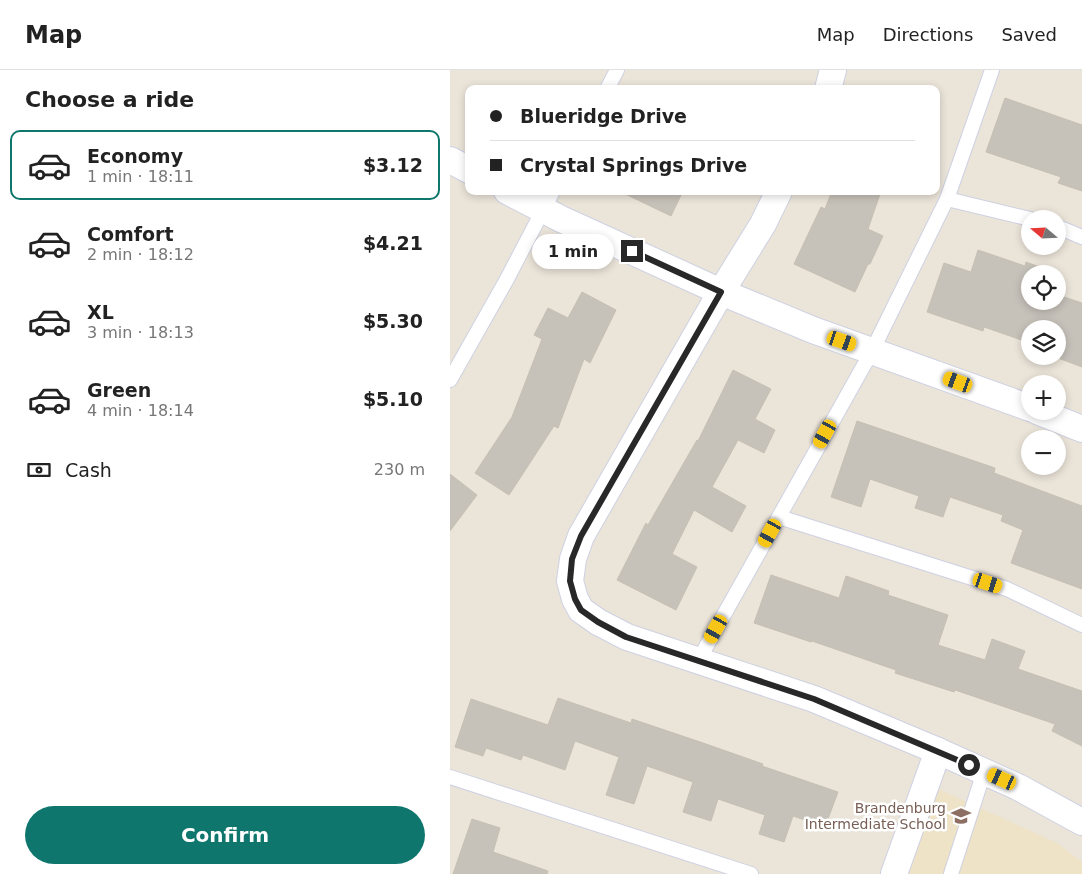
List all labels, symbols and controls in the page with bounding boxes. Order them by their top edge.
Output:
text: Map [25,21,82,49]
text: Map [817,24,855,45]
text: Directions [883,24,973,45]
text: Saved [1001,24,1057,45]
text: Choose a ride [25,87,194,112]
text: Blueridge Drive [520,105,687,127]
icon: car [27,143,72,188]
text: Economy [87,145,183,167]
text: $3.12 [363,154,423,176]
text: Crystal Springs Drive [520,154,747,176]
text: 1 min · 18:11 [87,167,194,186]
north arrow [1021,210,1066,255]
map controls [1021,210,1066,475]
icon: car [27,221,72,266]
text: Comfort [87,223,174,245]
text: $4.21 [363,232,423,254]
callout: 1 min [532,234,614,268]
route end [621,240,643,262]
text: 1 min [548,242,598,261]
text: 2 min · 18:12 [87,245,194,264]
button: locate [1021,265,1066,310]
icon: car [27,299,72,344]
text: XL [87,301,114,323]
text: $5.30 [363,310,423,332]
button: layers [1021,320,1066,365]
text: 3 min · 18:13 [87,323,194,342]
car [825,329,858,353]
car [941,370,974,394]
button: + [1021,375,1066,420]
icon: car [27,377,72,422]
text: Green [87,379,151,401]
text: $5.10 [363,388,423,410]
text: 4 min · 18:14 [87,401,194,420]
car [811,417,838,451]
button: − [1021,430,1066,475]
icon: cash [25,456,53,484]
text: Cash [65,459,112,481]
text: 230 m [374,460,425,479]
car [756,516,783,550]
car [971,571,1004,595]
car [702,612,729,646]
route start [958,754,980,776]
car [985,766,1018,792]
place label: Brandenburg Intermediate School [805,800,946,832]
school or university icon: Brandenburg Intermediate School [950,805,972,827]
button: Confirm [25,806,425,864]

